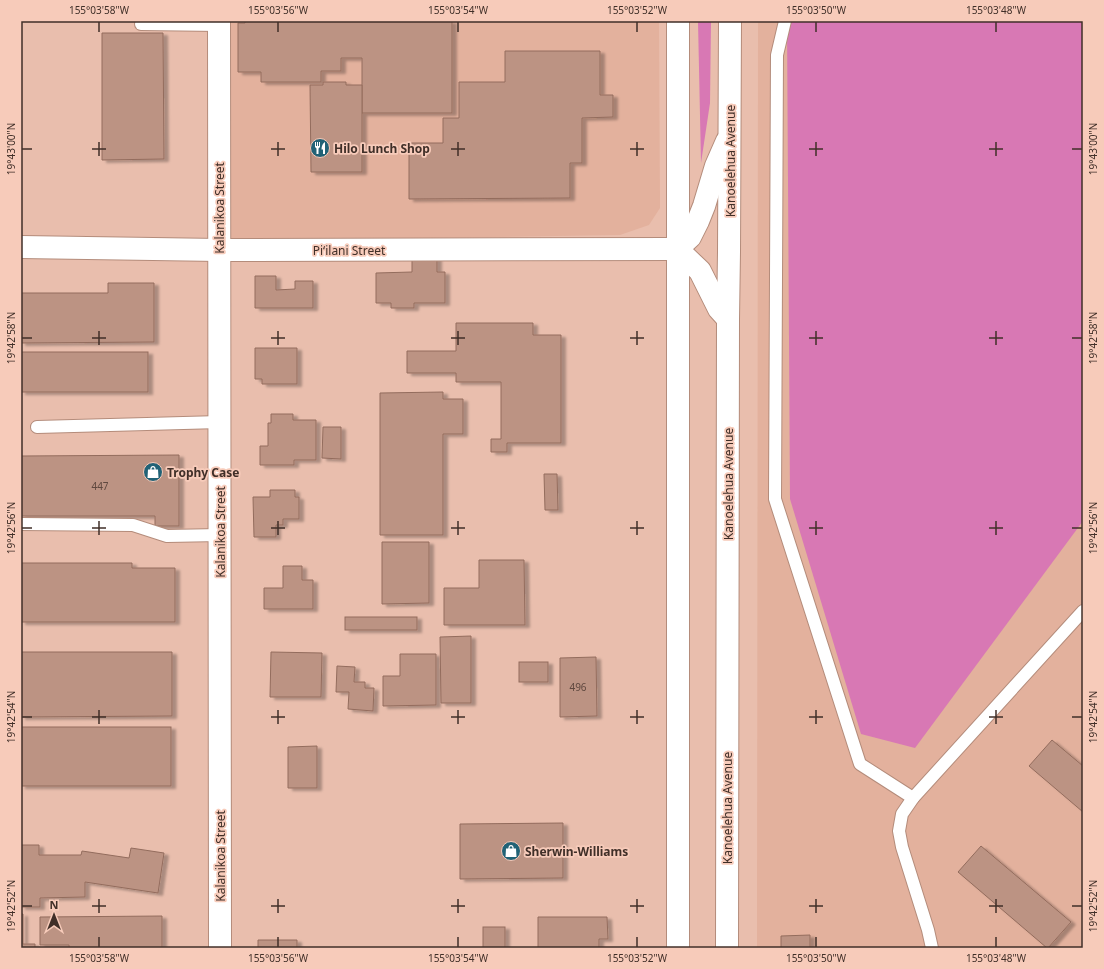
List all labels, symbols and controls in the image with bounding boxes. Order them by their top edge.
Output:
text: 155°03'58"W [69,3,130,17]
text: 155°03'56"W [248,3,309,17]
text: 155°03'54"W [428,3,489,17]
text: 155°03'52"W [607,3,668,17]
text: 155°03'50"W [786,3,847,17]
text: 155°03'48"W [966,3,1027,17]
street label: Kanoelehua Avenue [722,105,739,217]
text: 19°43'00"N [4,123,18,175]
text: 19°43'00"N [1086,123,1100,175]
restaurant icon: Hilo Lunch Shop [309,137,331,159]
place label: Hilo Lunch Shop [334,140,430,157]
street label: Kalanikoa Street [211,162,228,254]
street label: Pi‘ilani Street [313,242,386,259]
text: 19°42'58"N [4,312,18,364]
text: 19°42'58"N [1086,312,1100,364]
street label: Kanoelehua Avenue [720,428,737,540]
shop icon: Trophy Case [142,461,164,483]
place label: Trophy Case [167,464,239,481]
house number: 447 [91,479,109,493]
street label: Kalanikoa Street [212,486,229,578]
text: 19°42'56"N [4,502,18,554]
text: 19°42'56"N [1086,502,1100,554]
house number: 496 [569,680,587,694]
text: 19°42'54"N [4,691,18,743]
text: 19°42'54"N [1086,691,1100,743]
street label: Kanoelehua Avenue [719,752,736,864]
street label: Kalanikoa Street [212,810,229,902]
shop icon: Sherwin-Williams [500,840,522,862]
place label: Sherwin-Williams [525,843,628,860]
text: 19°42'52"N [4,880,18,932]
text: 19°42'52"N [1086,880,1100,932]
north arrow [34,895,74,935]
text: N [50,897,58,912]
text: 155°03'58"W [69,951,130,965]
text: 155°03'56"W [248,951,309,965]
text: 155°03'54"W [428,951,489,965]
text: 155°03'52"W [607,951,668,965]
text: 155°03'50"W [786,951,847,965]
text: 155°03'48"W [966,951,1027,965]

